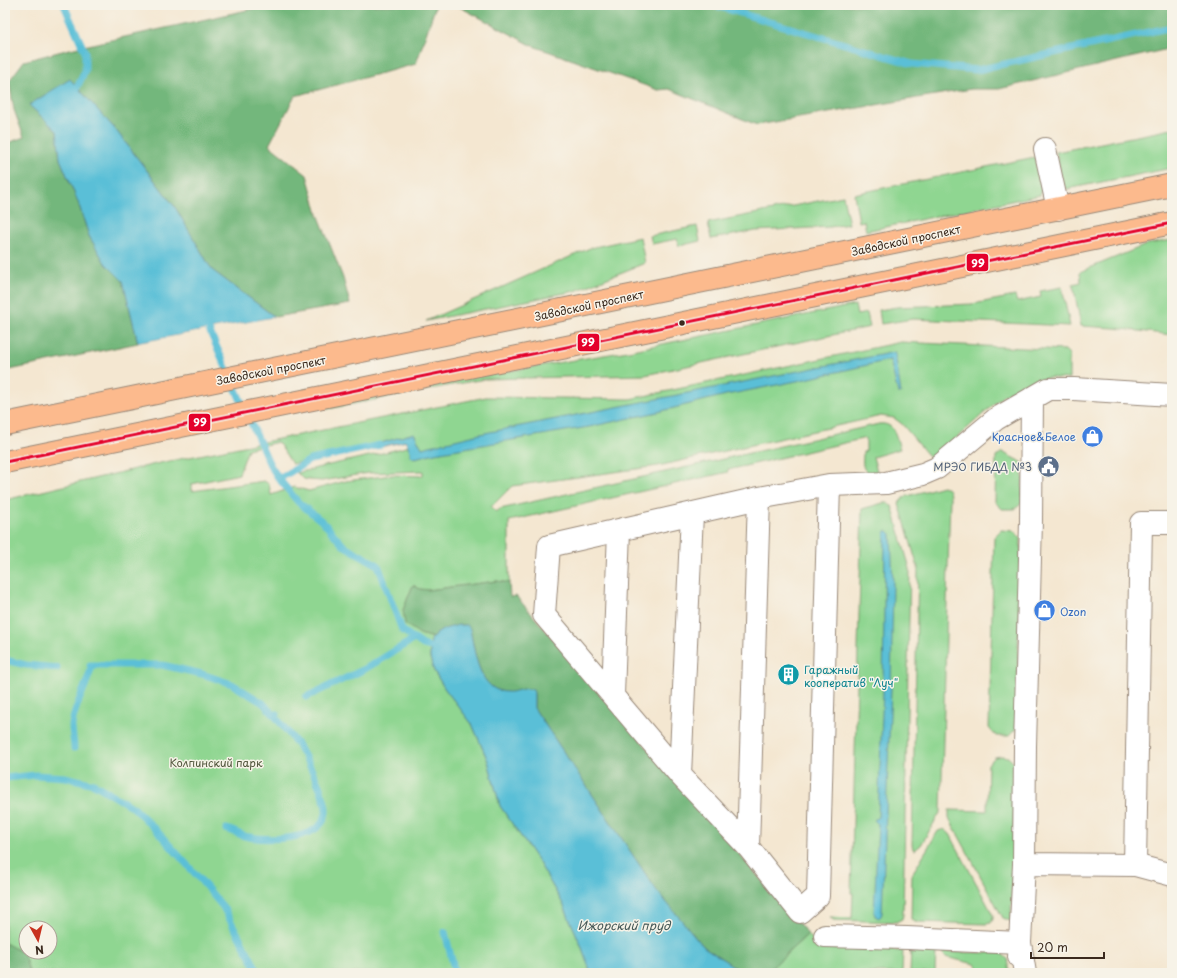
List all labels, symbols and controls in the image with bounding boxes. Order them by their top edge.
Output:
street label: Заводской проспект [850,220,963,260]
line badge: 99 [966,253,989,272]
text: 99 [971,254,985,271]
street label: Заводской проспект [533,285,646,325]
unlabelled marker [677,318,687,328]
line badge: 99 [577,333,600,352]
text: 99 [581,333,595,350]
street label: Заводской проспект [215,351,328,389]
line badge: 99 [188,413,211,432]
text: 99 [193,413,207,430]
shop icon: Красное&Белое [1079,423,1105,449]
place label: Красное&Белое [992,428,1076,445]
public building icon: МРЭО ГИБДД №3 [1035,453,1061,479]
place label: МРЭО ГИБДД №3 [933,458,1032,475]
shop icon: Ozon [1032,598,1058,624]
place label: Ozon [1060,603,1086,620]
place label: Гаражный кооператив "Луч" [804,661,898,691]
building icon: Гаражный кооператив "Луч" [775,662,801,688]
park label: Колпинский парк [169,754,263,771]
water label: Ижорский пруд [578,916,671,934]
north arrow [18,920,58,960]
scale bar [1031,934,1104,960]
text: 20 m [1037,938,1068,956]
text: N [34,941,45,959]

